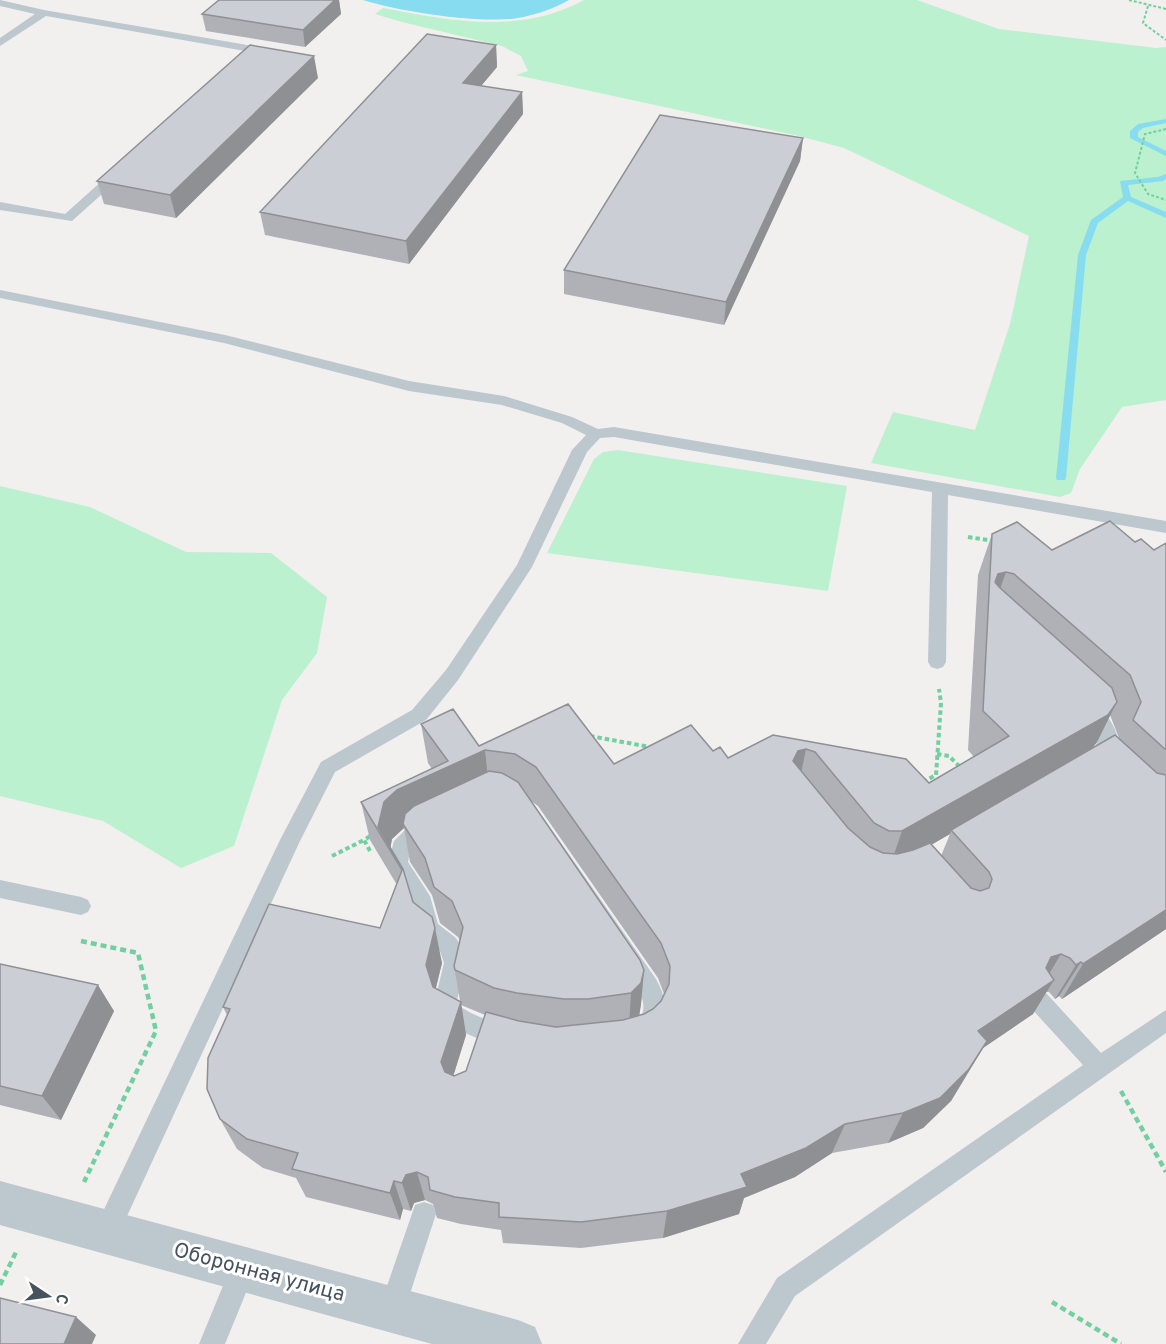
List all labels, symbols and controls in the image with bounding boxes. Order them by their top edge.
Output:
street label: Оборонная улица [170,1237,348,1309]
north arrow [18,1266,78,1326]
text: С [50,1292,72,1306]

